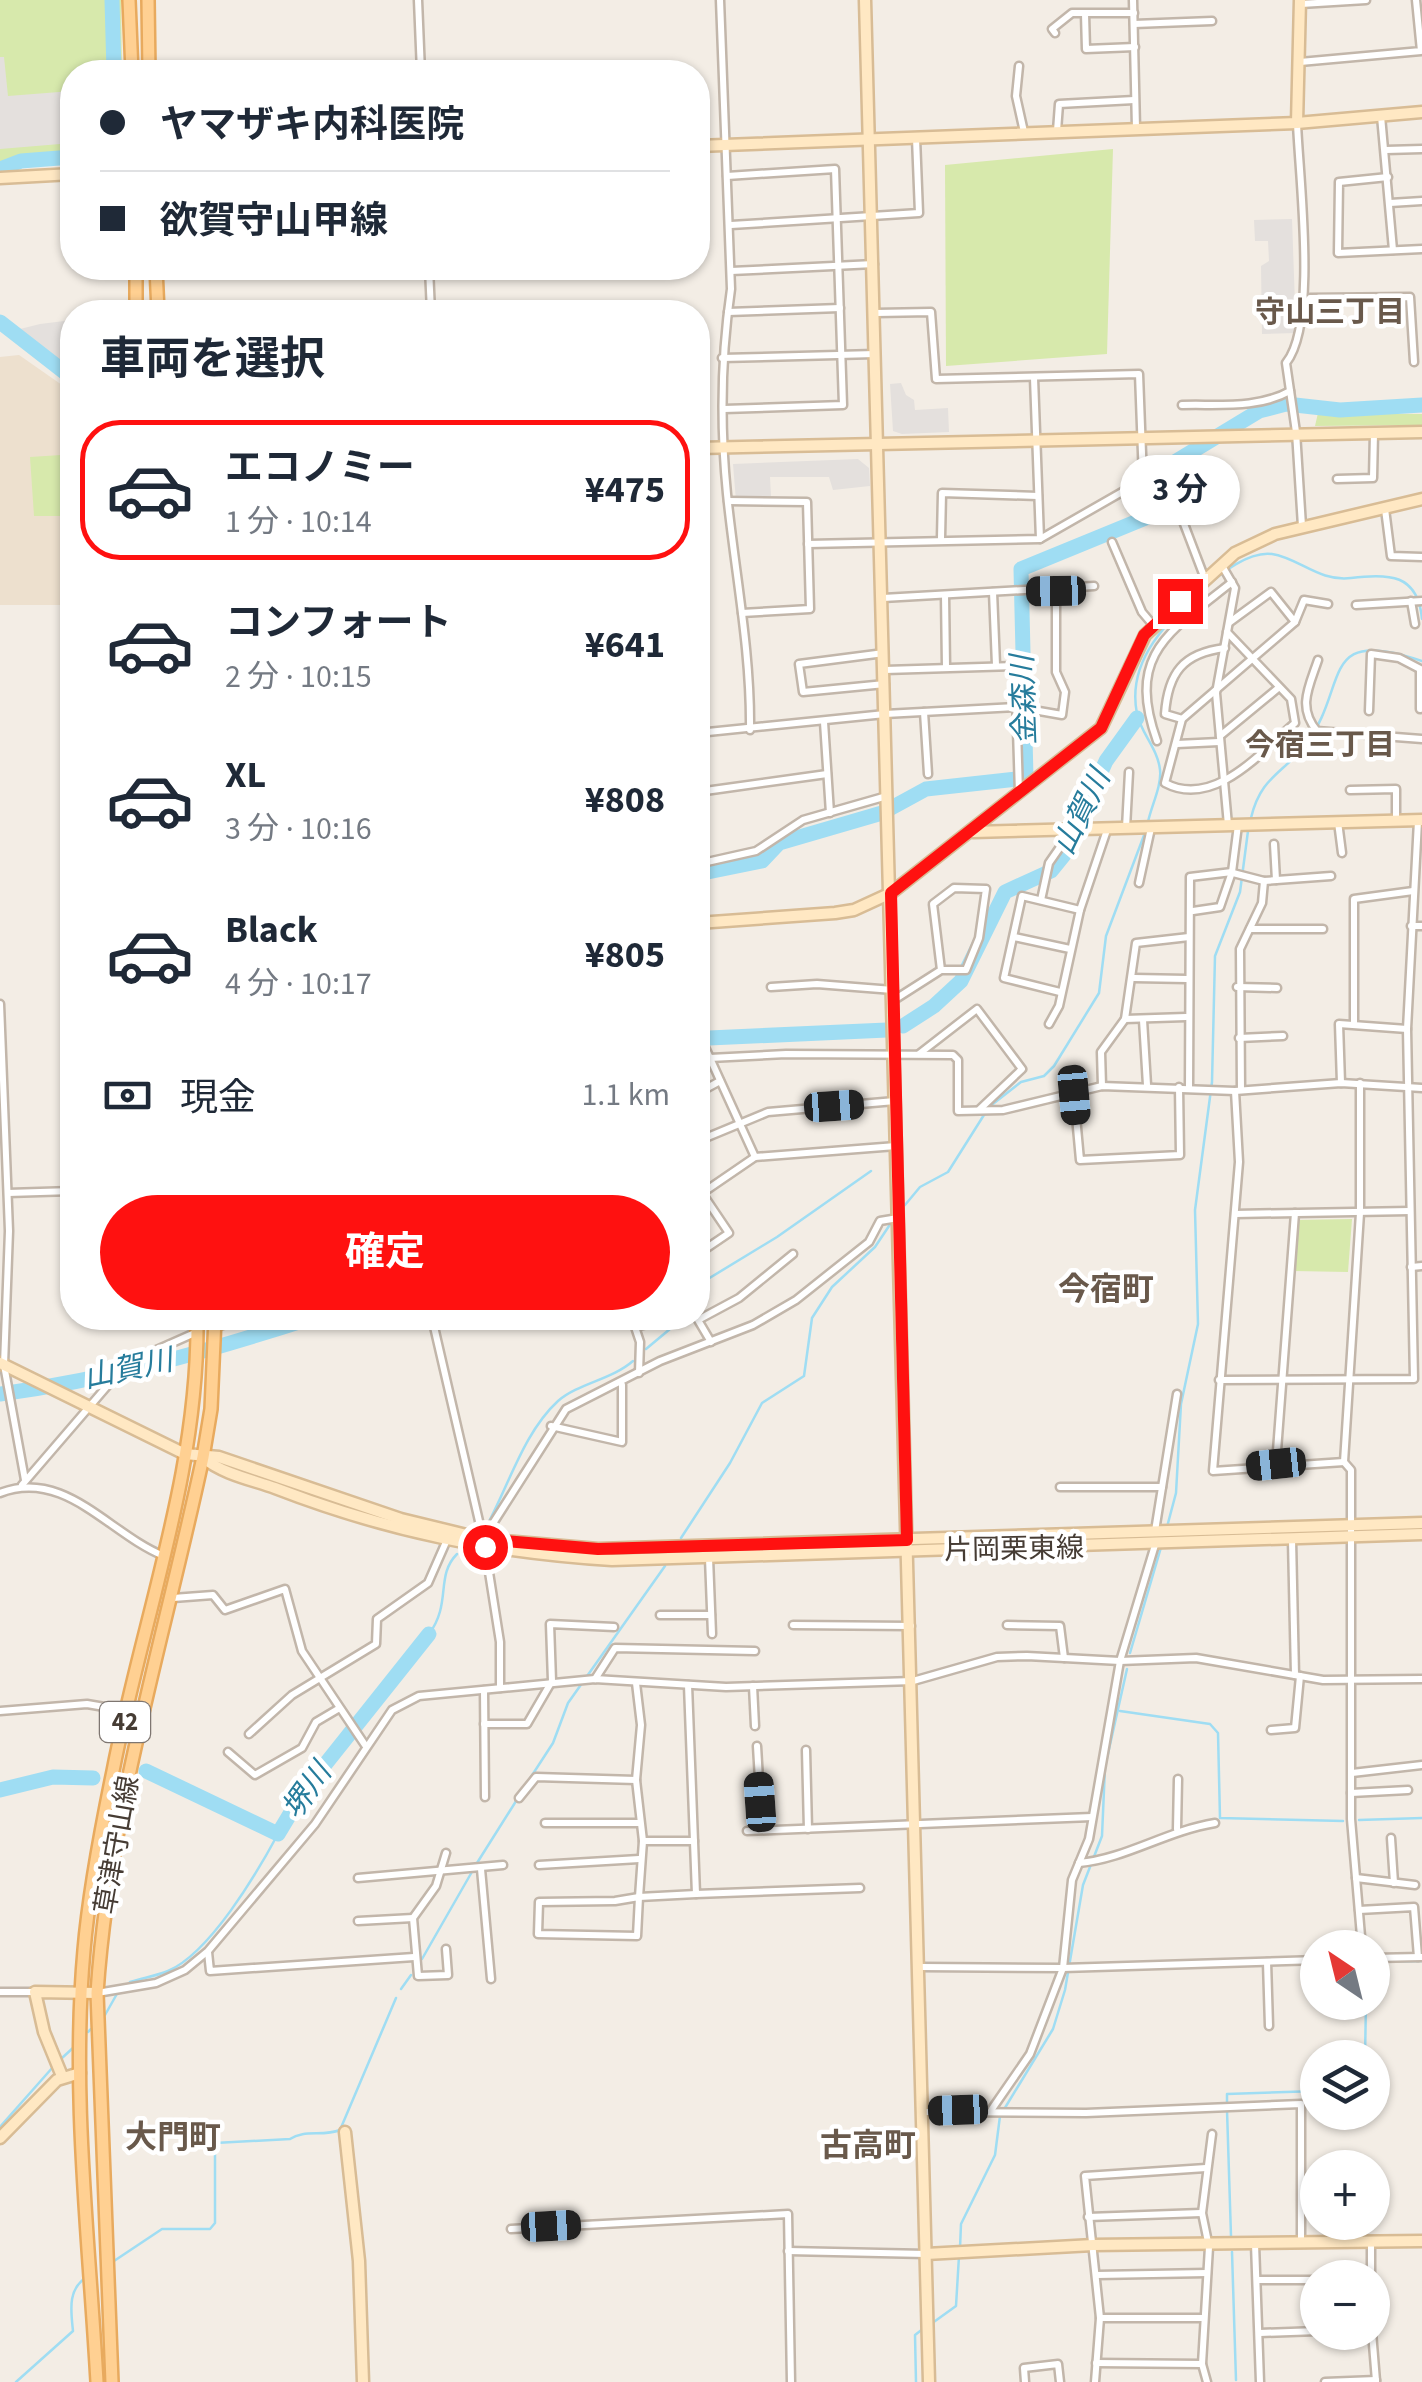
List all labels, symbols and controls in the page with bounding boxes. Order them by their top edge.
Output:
text: ヤマザキ内科医院 [160,98,464,152]
text: 欲賀守山甲線 [160,194,388,248]
district label: 守山三丁目 [1255,291,1405,334]
text: 車両を選択 [100,328,325,392]
text: エコノミー [225,441,415,495]
icon: car [105,445,195,535]
callout: 3 分 [1120,456,1240,526]
text: ¥475 [585,463,665,517]
text: 3 分 [1152,467,1208,513]
text: 1 分 · 10:14 [225,499,372,545]
car [1026,575,1086,607]
route end [1158,579,1203,624]
text: コンフォート [225,596,452,650]
icon: car [105,600,195,690]
text: ¥641 [585,618,665,672]
water label: 金森川 [1001,651,1047,746]
text: 2 分 · 10:15 [225,654,372,700]
district label: 今宿三丁目 [1245,724,1395,767]
text: XL [225,748,266,802]
icon: car [105,755,195,845]
water label: 山賀川 [1043,759,1122,862]
text: ¥808 [585,773,665,827]
text: 3 分 · 10:16 [225,806,372,852]
text: Black [225,903,318,957]
icon: car [105,910,195,1000]
text: ¥805 [585,928,665,982]
text: 4 分 · 10:17 [225,961,372,1007]
car [1056,1064,1092,1126]
icon: cash [100,1068,155,1123]
text: 現金 [180,1071,256,1125]
text: 1.1 km [581,1072,670,1118]
car [803,1089,865,1123]
button: 確定 [100,1195,670,1310]
district label: 今宿町 [1058,1267,1154,1313]
water label: 山賀川 [80,1338,179,1399]
car [1245,1446,1307,1482]
route start [463,1525,508,1570]
street label: 片岡栗東線 [944,1528,1084,1570]
road number: 42 [100,1702,150,1742]
water label: 堺川 [272,1752,344,1828]
car [743,1771,777,1833]
street label: 草津守山線 [85,1773,149,1917]
north arrow [1300,1930,1390,2020]
map controls [1300,1930,1390,2350]
button: layers [1300,2040,1390,2130]
car [927,2094,989,2126]
district label: 大門町 [125,2115,221,2161]
district label: 古高町 [820,2123,916,2169]
button: + [1300,2150,1390,2240]
car [520,2209,582,2243]
button: − [1300,2260,1390,2350]

